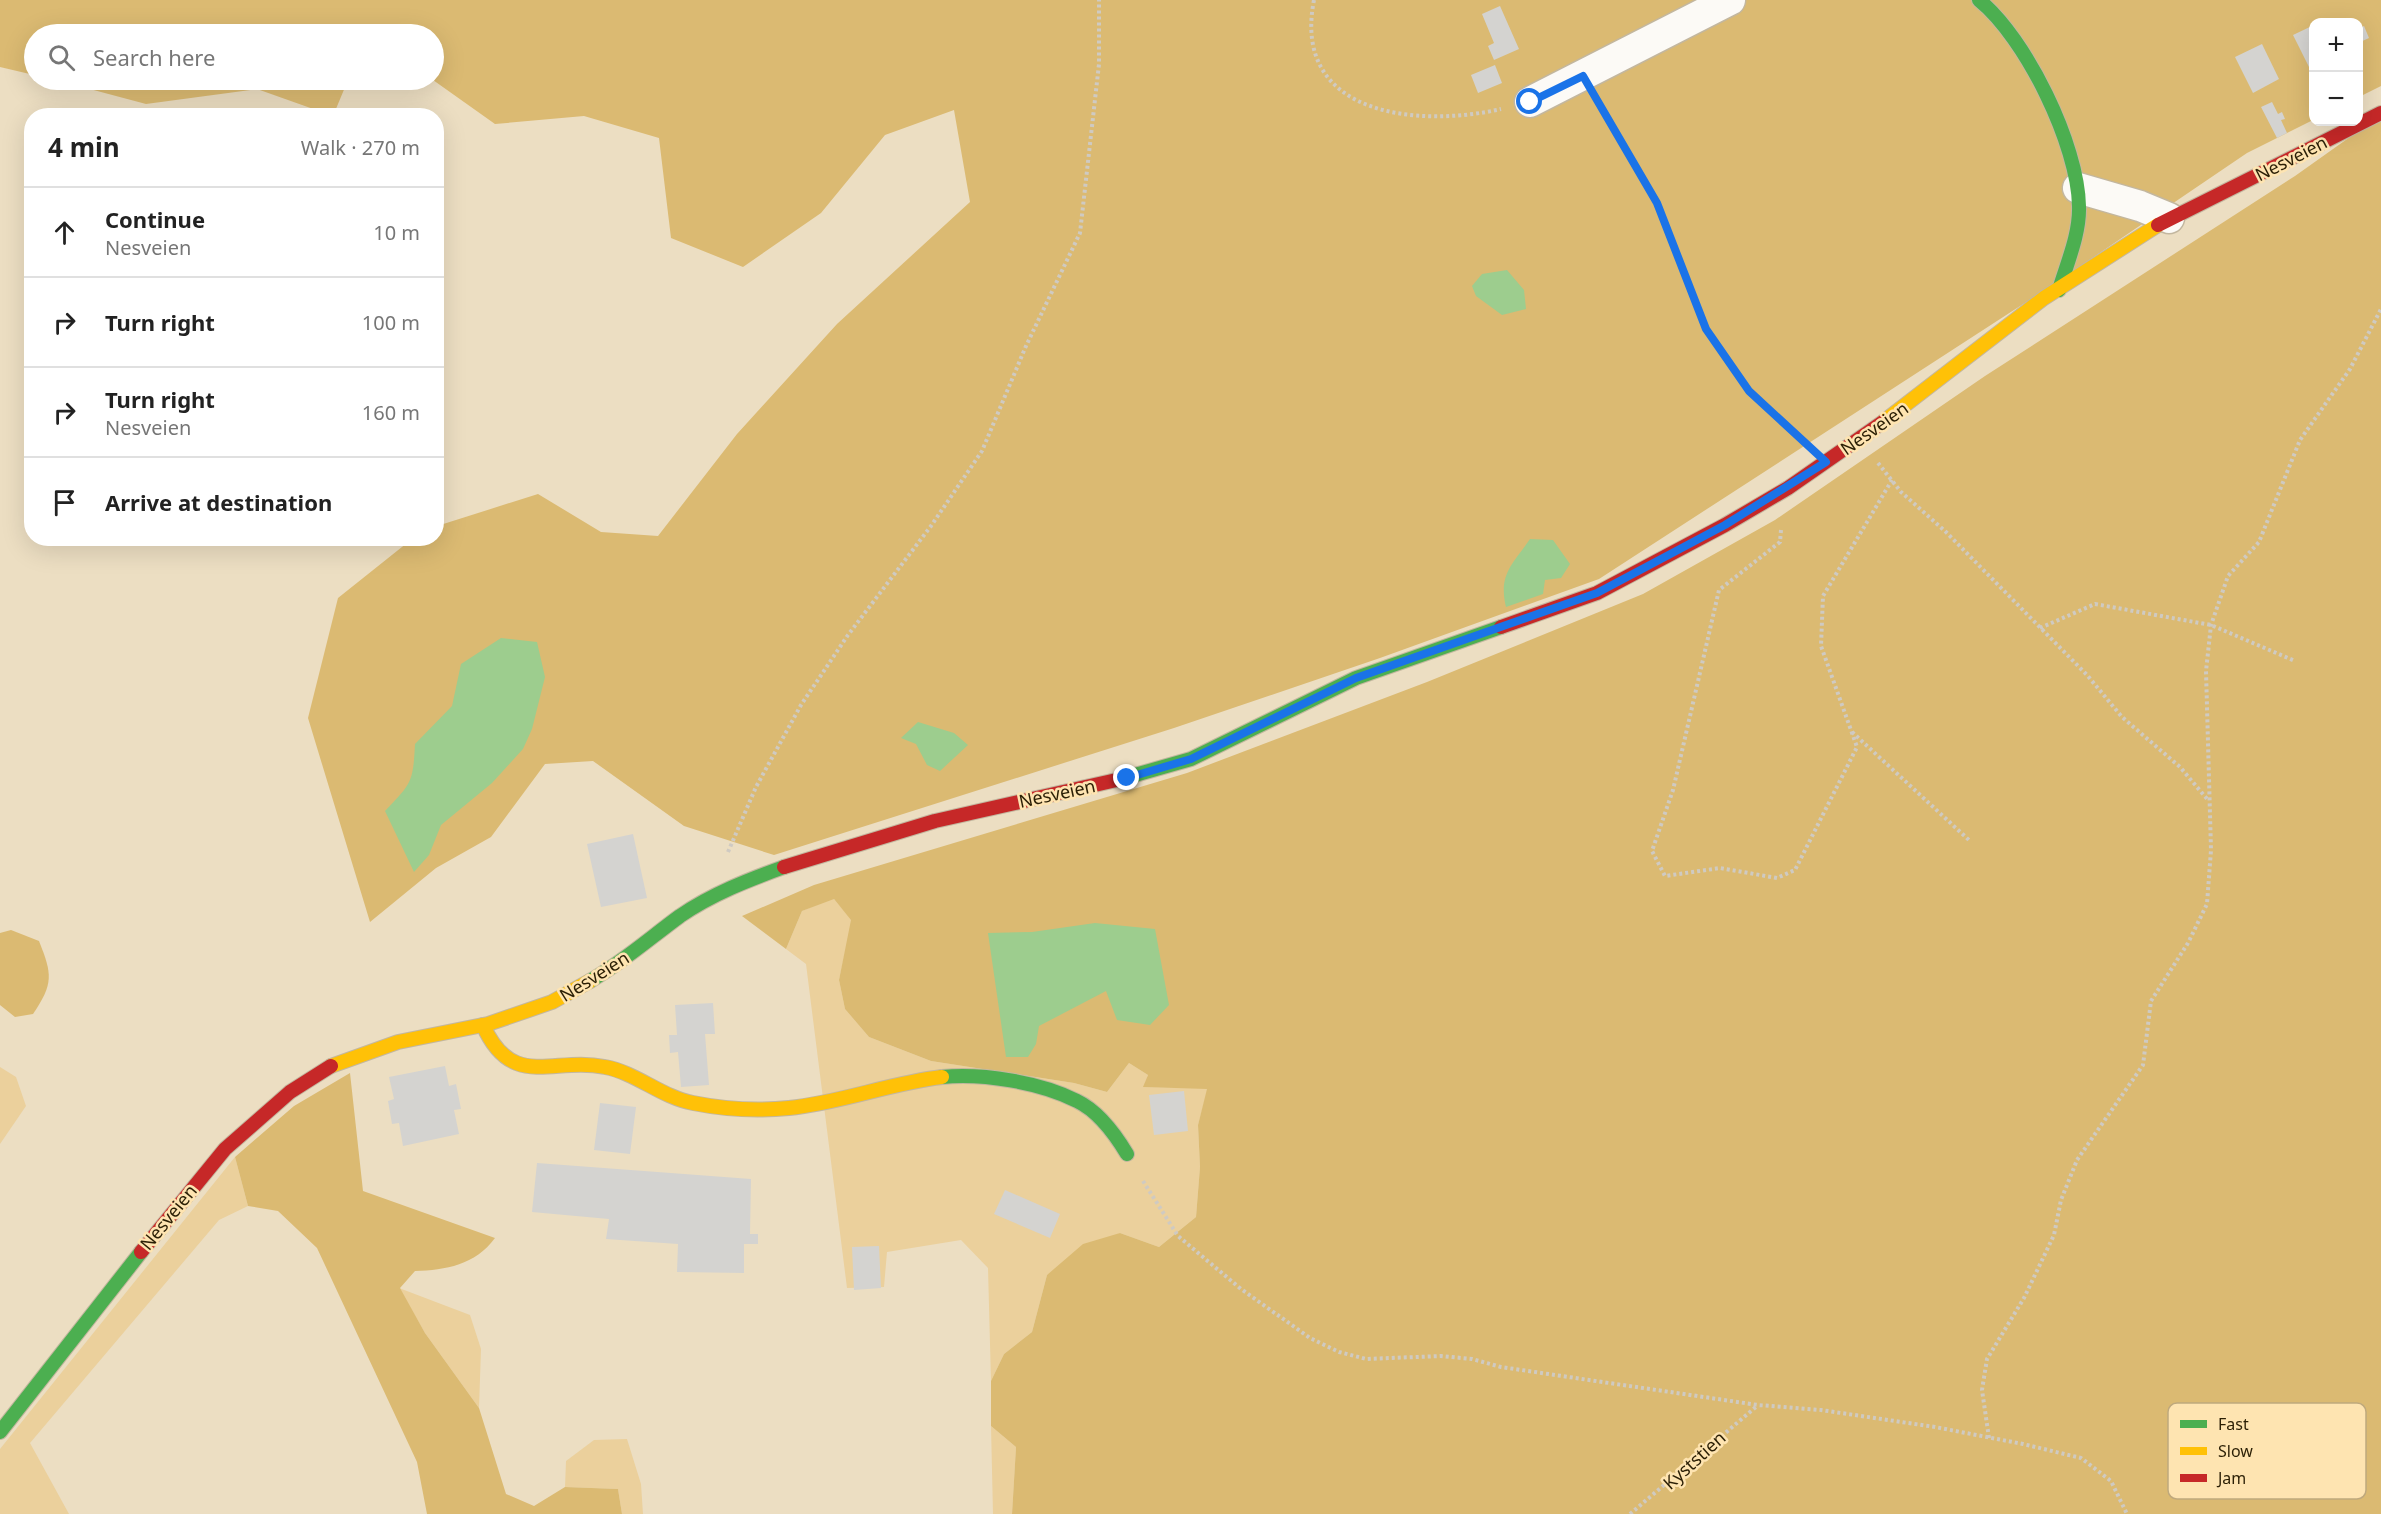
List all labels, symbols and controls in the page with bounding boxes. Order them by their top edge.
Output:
map controls [2309,18,2363,126]
button: + [2309,18,2363,72]
search box [24,24,444,90]
icon: search [45,41,78,74]
text: Search here [93,42,215,72]
button: − [2309,72,2363,126]
route start [1516,88,1542,114]
text: 4 min [48,129,120,165]
street label: Nesveien [2251,130,2331,186]
text: Walk · 270 m [301,134,420,161]
text: Continue [105,204,205,234]
icon: ahead [48,216,81,249]
text: 10 m [373,219,420,246]
text: Nesveien [105,234,191,261]
icon: right [48,306,81,339]
text: Turn right [105,307,215,337]
text: 100 m [362,309,420,336]
text: Turn right [105,384,215,414]
icon: right [48,396,81,429]
street label: Nesveien [1835,396,1913,460]
text: 160 m [362,399,420,426]
text: Nesveien [105,414,191,441]
icon: arrive [48,486,81,519]
text: Arrive at destination [105,487,332,517]
route end [1113,764,1139,790]
street label: Nesveien [1017,773,1097,813]
street label: Nesveien [555,945,633,1007]
street label: Nesveien [134,1179,202,1255]
legend [2168,1403,2366,1499]
text: Fast [2218,1413,2249,1435]
street label: Kyststien [1658,1425,1730,1495]
text: Slow [2218,1440,2253,1462]
text: Jam [2216,1467,2246,1489]

